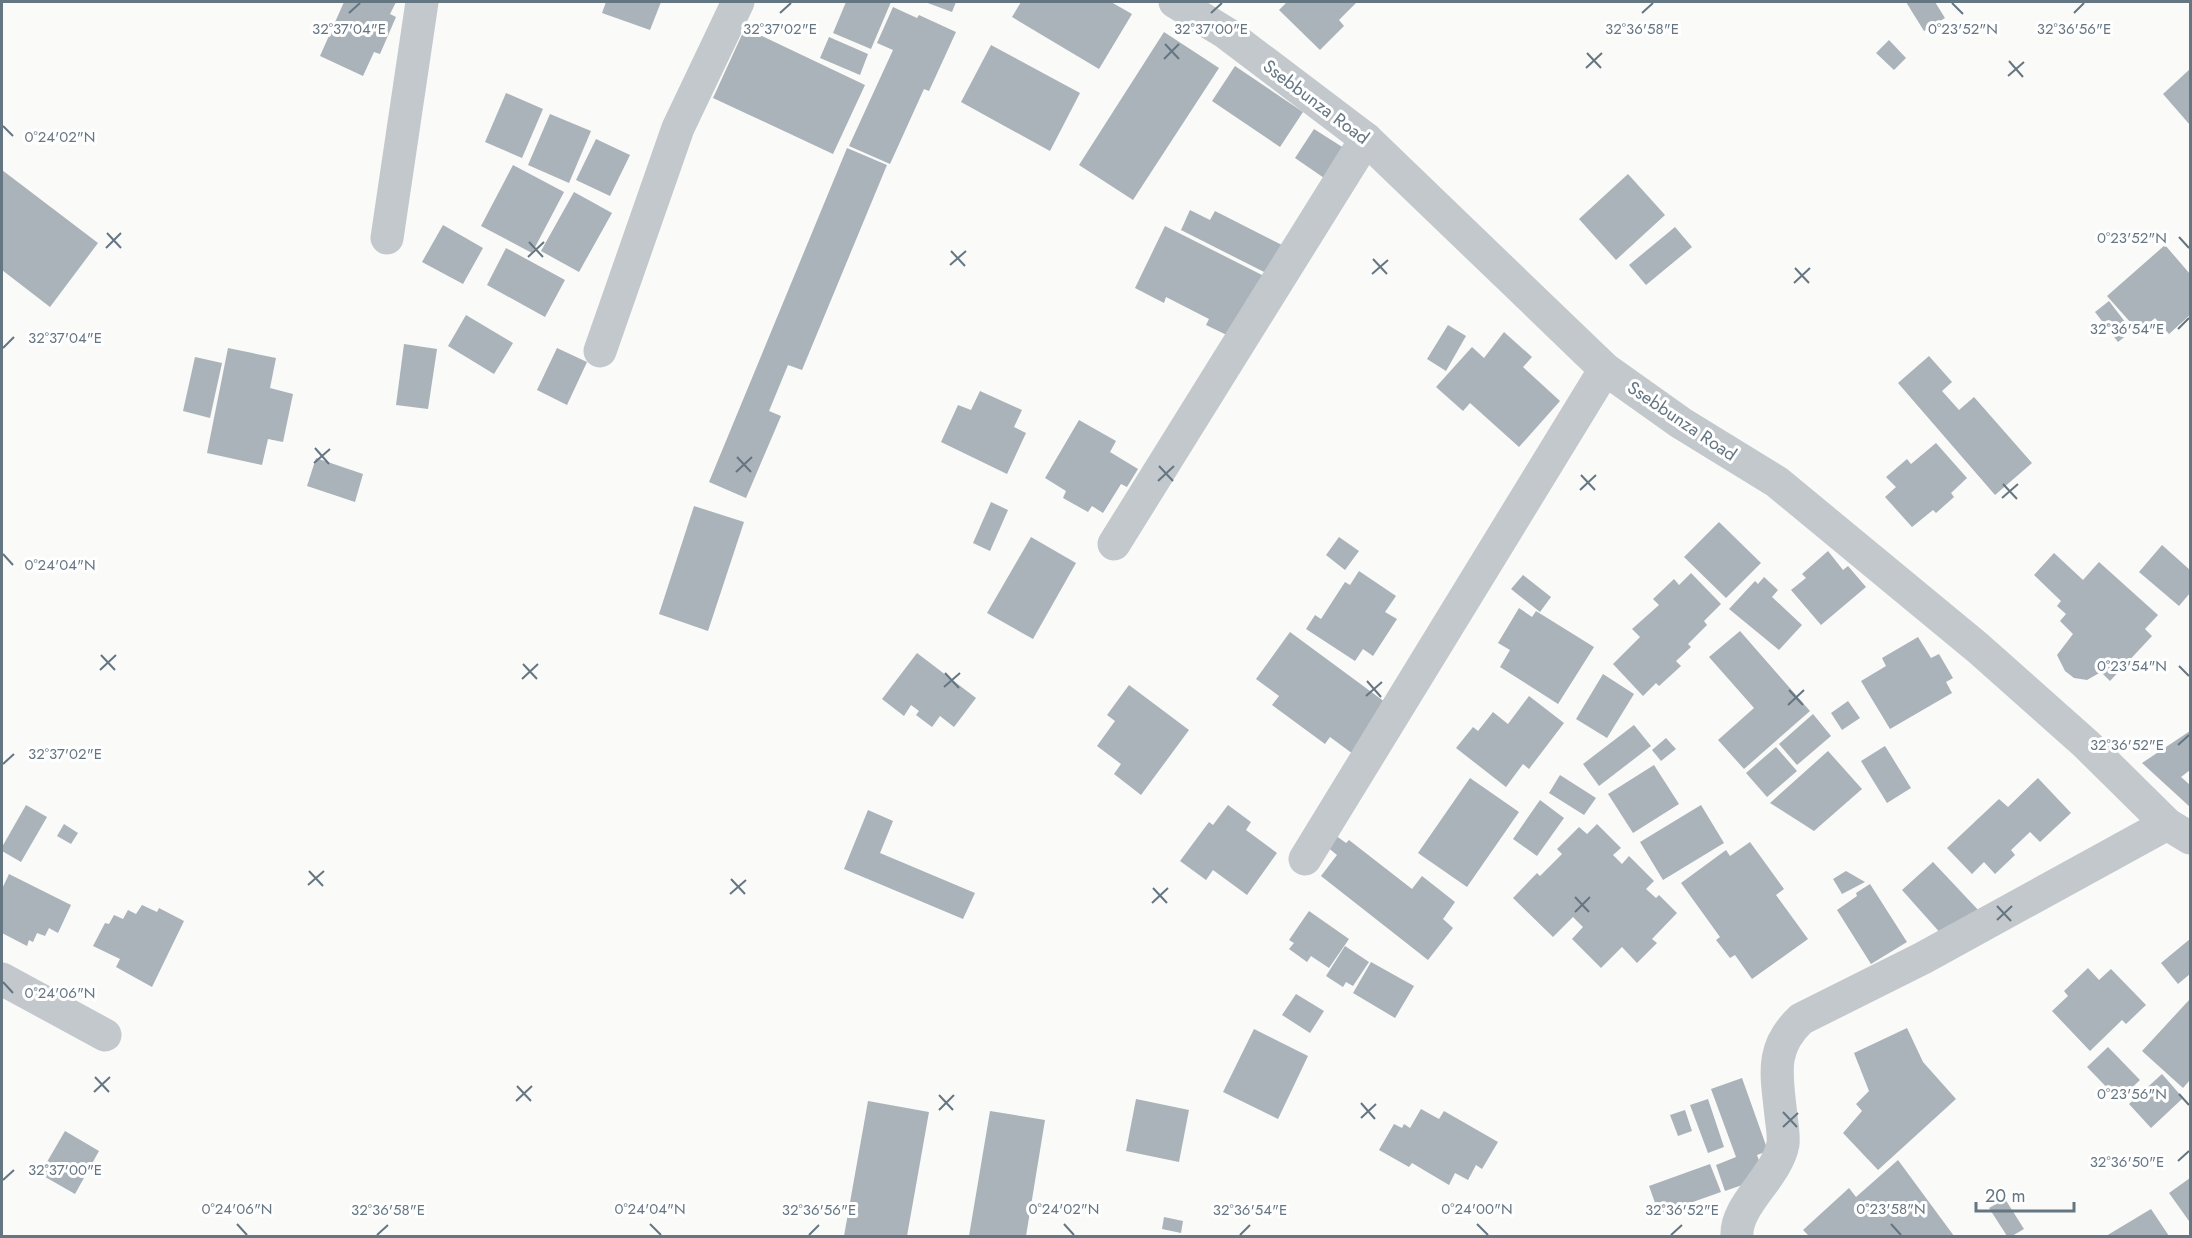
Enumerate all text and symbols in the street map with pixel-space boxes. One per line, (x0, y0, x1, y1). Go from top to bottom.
text: 32°37'04"E (312, 18, 386, 40)
text: 32°37'02"E (743, 18, 817, 40)
text: 32°37'00"E (1174, 18, 1248, 40)
text: 32°36'58"E (1605, 18, 1679, 40)
text: 0°23'52"N (1928, 18, 1998, 40)
text: 32°36'56"E (2037, 18, 2111, 40)
street label: Ssebbunza Road (1257, 53, 1375, 151)
text: 0°24'02"N (25, 126, 95, 148)
text: 0°23'52"N (2097, 227, 2167, 249)
text: 32°36'54"E (2090, 318, 2164, 340)
text: 32°37'04"E (28, 327, 102, 349)
street label: Ssebbunza Road (1622, 375, 1742, 467)
text: 0°24'04"N (24, 554, 96, 576)
text: 0°23'54"N (2097, 655, 2167, 677)
text: 32°36'52"E (2090, 734, 2164, 756)
text: 32°37'02"E (28, 743, 102, 765)
text: 0°24'06"N (25, 982, 95, 1004)
text: 0°23'56"N (2097, 1083, 2167, 1105)
text: 32°36'50"E (2090, 1151, 2164, 1173)
text: 32°37'00"E (28, 1159, 102, 1181)
scale bar (1976, 1175, 2074, 1213)
text: 20 m (1985, 1183, 2025, 1209)
text: 0°24'06"N (202, 1198, 272, 1220)
text: 0°24'04"N (614, 1198, 686, 1220)
text: 0°24'02"N (1029, 1198, 1099, 1220)
text: 0°24'00"N (1441, 1198, 1513, 1220)
text: 0°23'58"N (1856, 1198, 1926, 1220)
text: 32°36'58"E (351, 1199, 425, 1221)
text: 32°36'56"E (782, 1199, 856, 1221)
text: 32°36'54"E (1213, 1199, 1287, 1221)
text: 32°36'52"E (1645, 1199, 1719, 1221)

